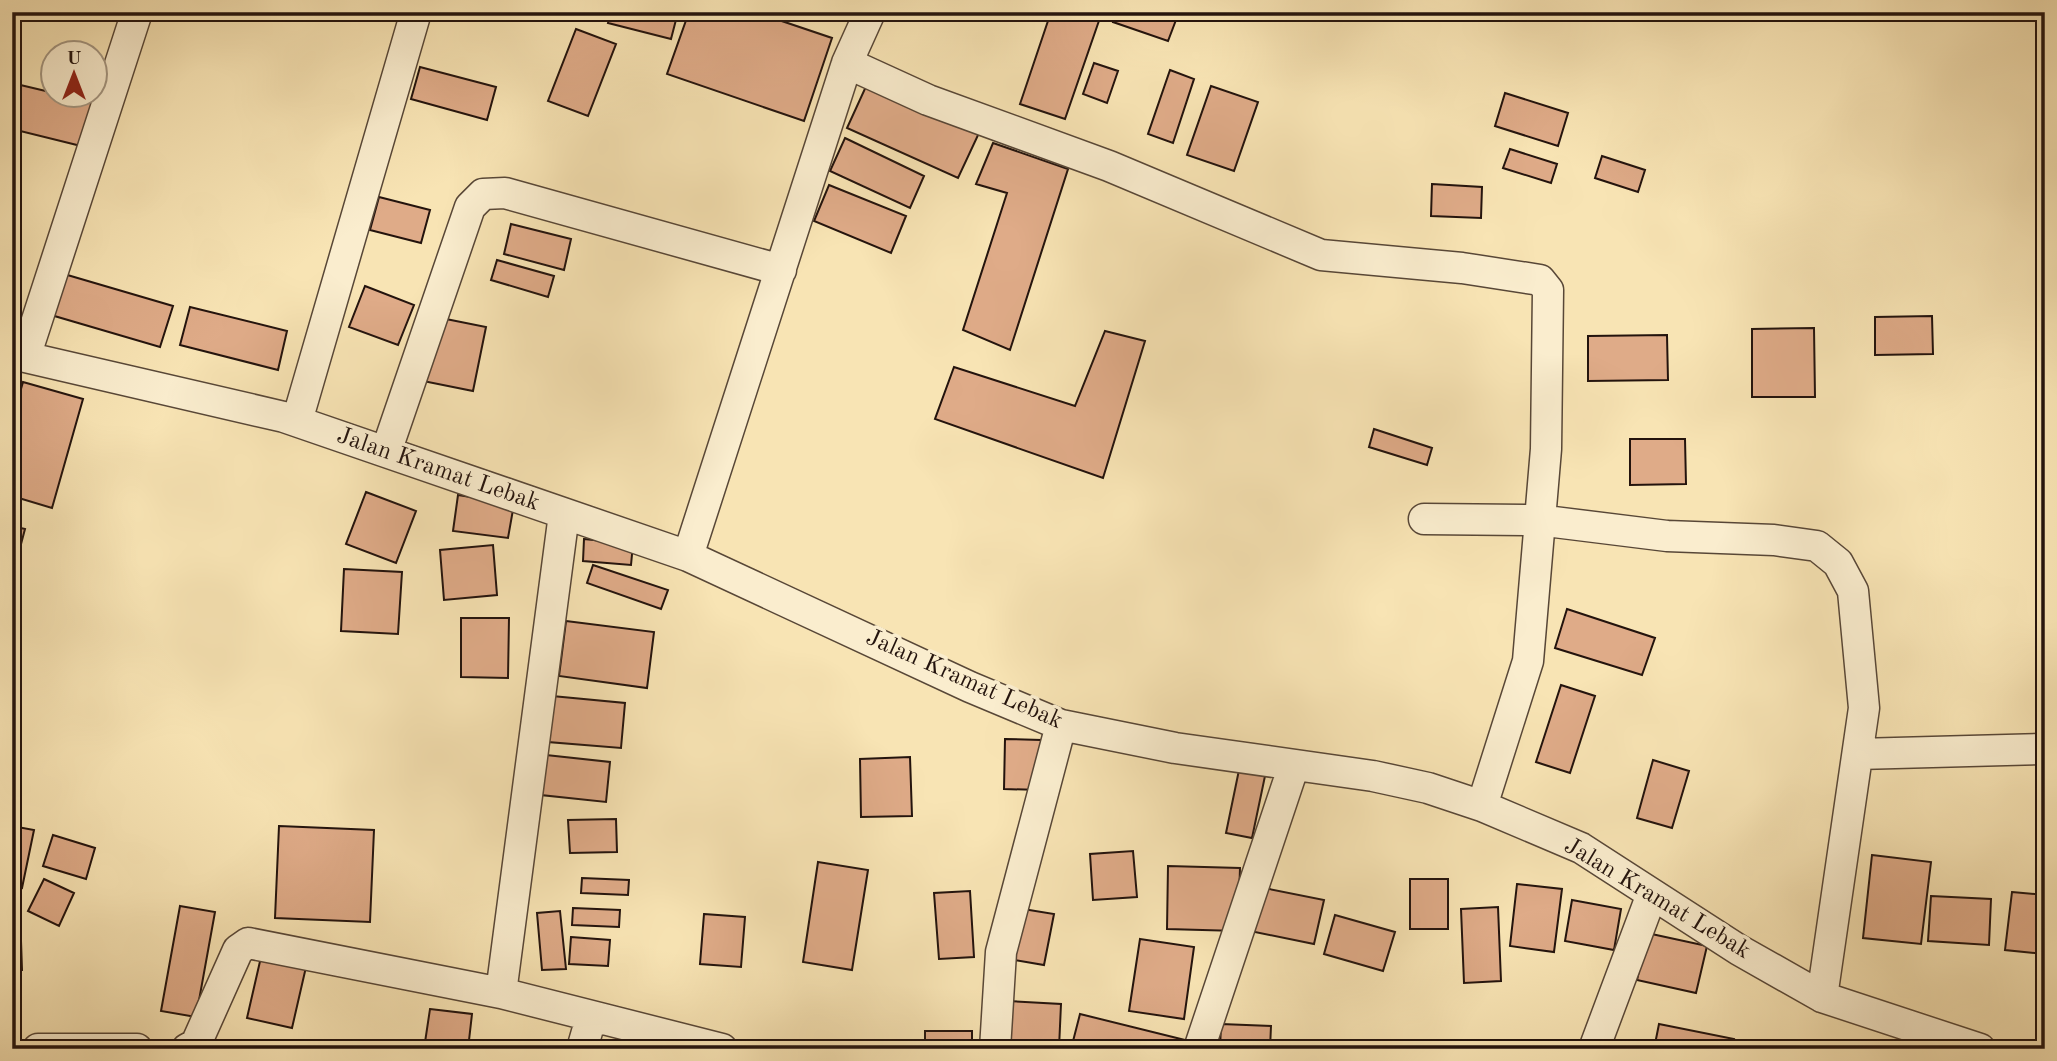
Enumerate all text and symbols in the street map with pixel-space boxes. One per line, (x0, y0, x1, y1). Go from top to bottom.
north arrow (38, 38, 108, 108)
text: U (66, 50, 82, 69)
street label: Jalan Kramat Lebak (334, 424, 542, 516)
street label: Jalan Kramat Lebak (862, 626, 1066, 734)
street label: Jalan Kramat Lebak (1560, 834, 1754, 964)

